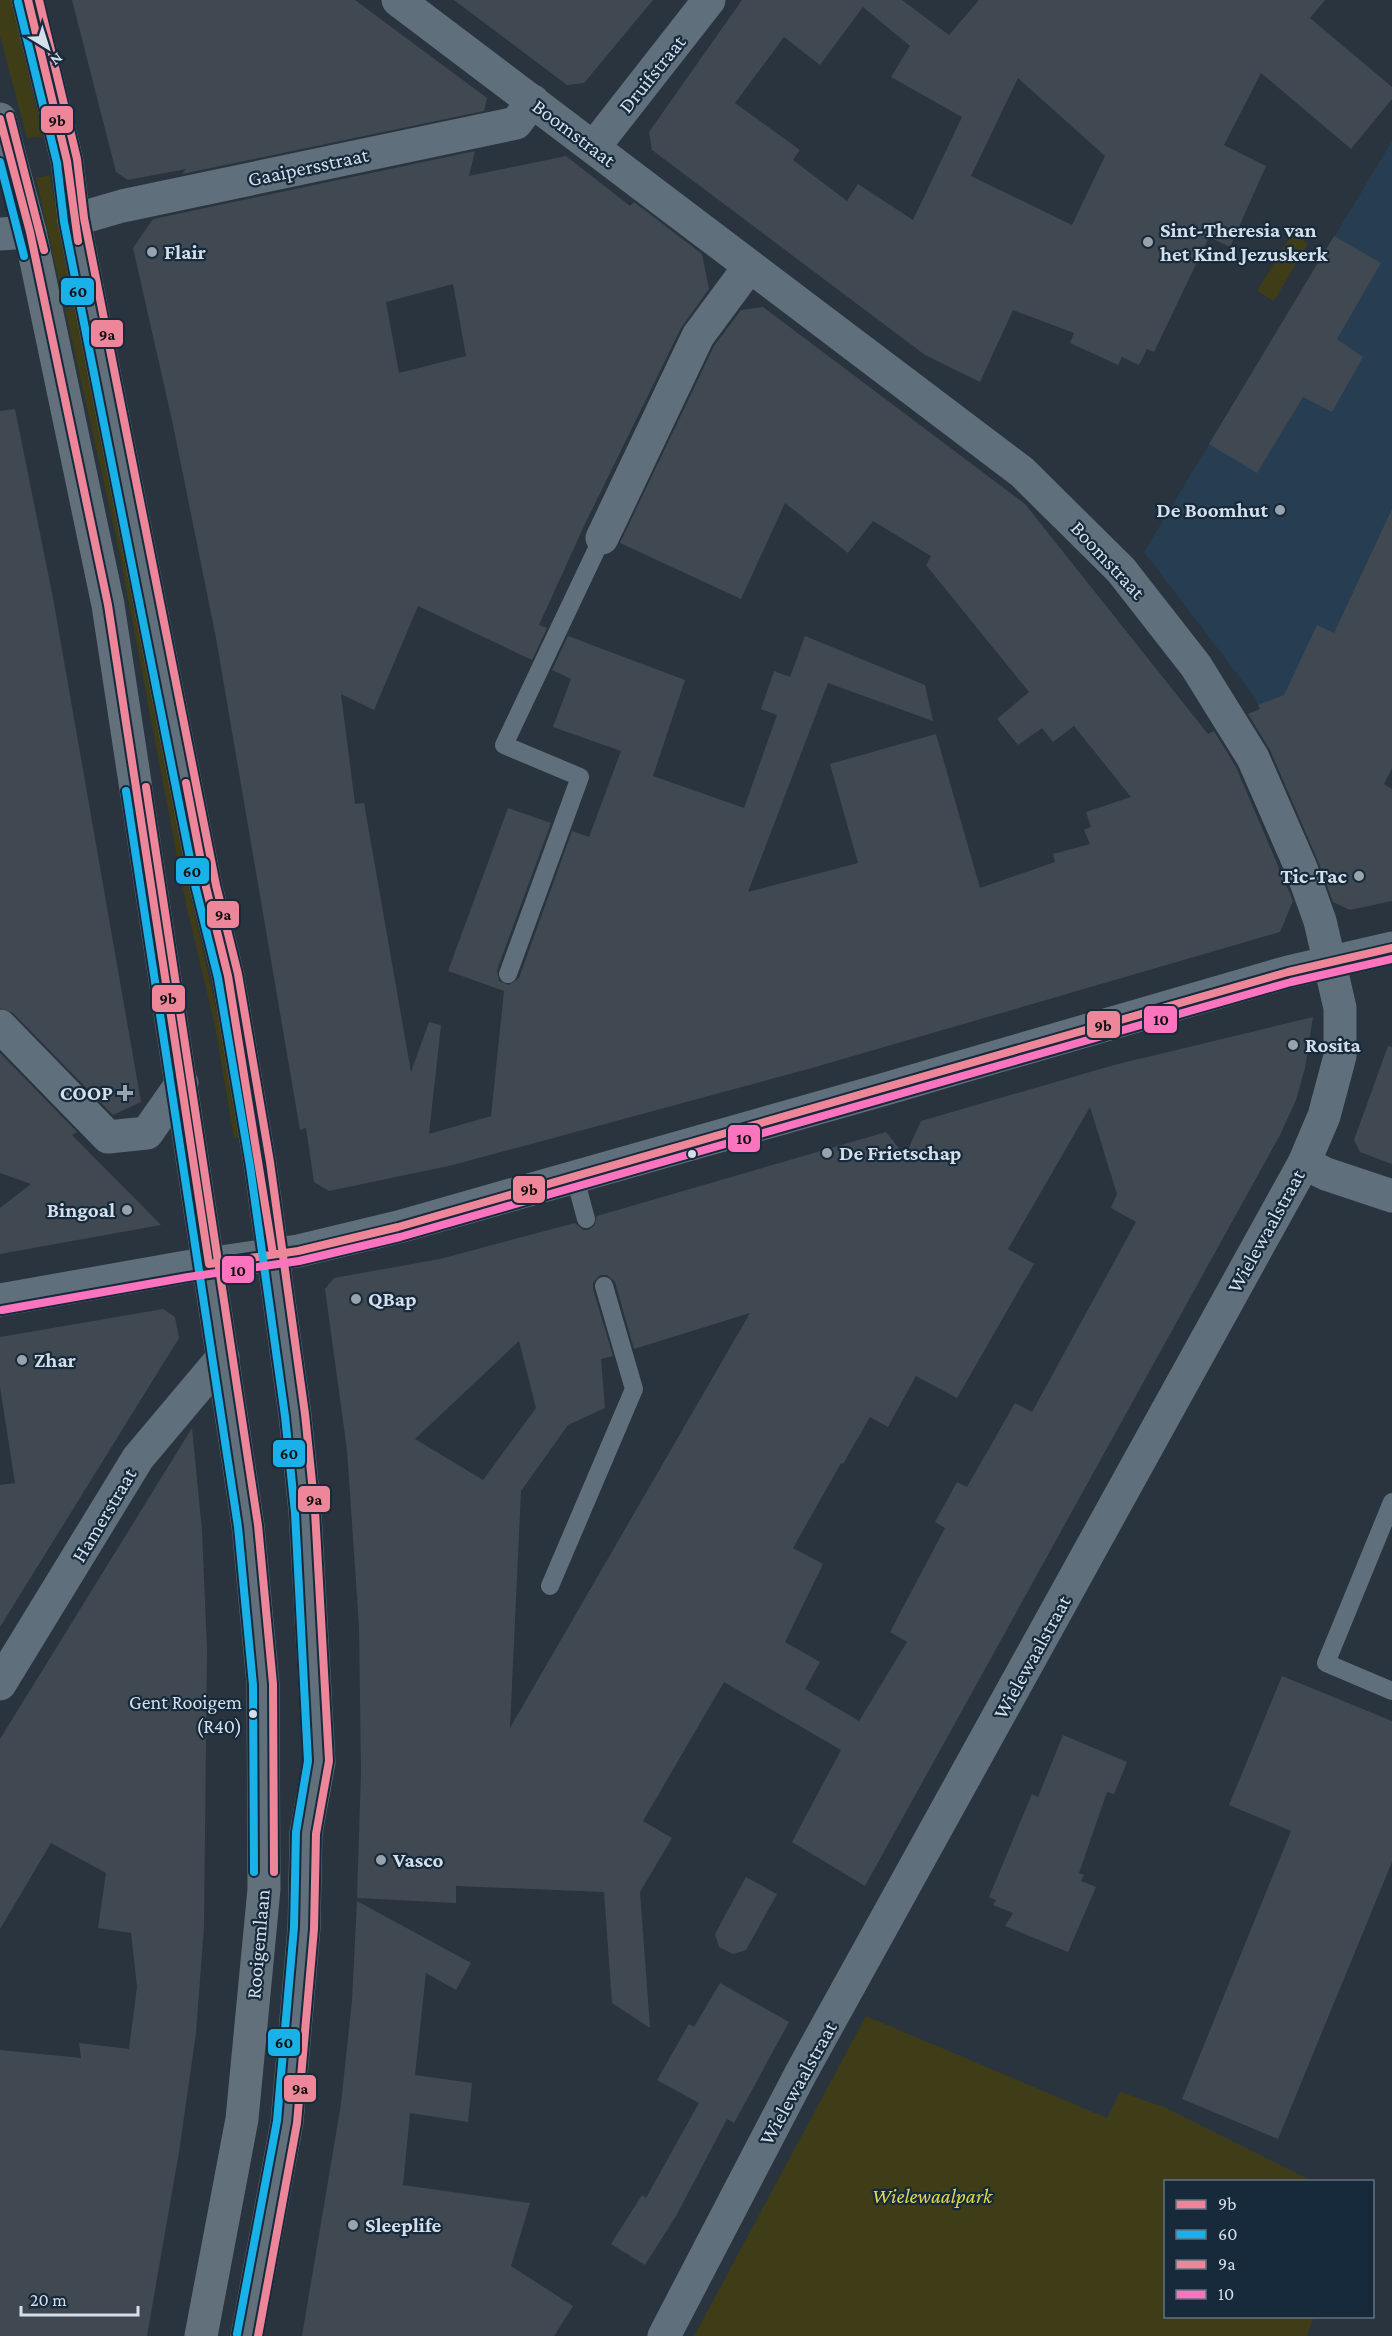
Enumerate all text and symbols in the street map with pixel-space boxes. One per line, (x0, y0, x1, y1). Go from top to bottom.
north arrow (18, 18, 78, 78)
street label: Druifstraat (613, 30, 691, 118)
text: N (47, 49, 66, 70)
street label: Boomstraat (528, 94, 621, 173)
line badge: 9b (40, 105, 74, 134)
text: 9b (48, 112, 66, 129)
street label: Gaaipersstraat (246, 142, 372, 191)
place label: Sint-Theresia van het Kind Jezuskerk (1160, 218, 1328, 266)
marker: Sint-Theresia van het Kind Jezuskerk (1141, 235, 1155, 249)
place label: Flair (164, 240, 206, 264)
marker: Flair (145, 245, 159, 259)
line badge: 60 (60, 277, 95, 306)
text: 60 (69, 283, 87, 300)
line badge: 9a (90, 319, 124, 348)
text: 9a (99, 326, 115, 343)
place label: De Boomhut (1156, 498, 1268, 522)
marker: De Boomhut (1273, 503, 1287, 517)
street label: Boomstraat (1066, 516, 1151, 605)
line badge: 60 (175, 857, 210, 885)
text: 60 (183, 863, 201, 880)
place label: Tic-Tac (1280, 864, 1348, 888)
marker: Tic-Tac (1352, 869, 1366, 883)
line badge: 9a (206, 900, 240, 929)
text: 9a (215, 906, 231, 923)
line badge: 9b (151, 984, 186, 1013)
text: 9b (159, 990, 177, 1007)
line badge: 10 (1143, 1005, 1178, 1034)
line badge: 9b (1086, 1010, 1121, 1039)
text: 10 (1153, 1011, 1169, 1028)
text: 9b (1094, 1017, 1112, 1034)
place label: Rosita (1305, 1033, 1361, 1057)
marker: Rosita (1286, 1038, 1300, 1052)
place label: COOP (60, 1081, 113, 1105)
marker: COOP (118, 1086, 132, 1100)
line badge: 10 (727, 1124, 761, 1153)
text: 10 (736, 1130, 752, 1147)
place label: De Frietschap (839, 1141, 961, 1165)
marker: De Frietschap (820, 1146, 834, 1160)
unlabelled marker (686, 1148, 698, 1160)
street label: Wielewaalstraat (1222, 1164, 1310, 1297)
line badge: 9b (512, 1175, 546, 1204)
text: 9b (520, 1181, 538, 1198)
place label: Bingoal (47, 1198, 115, 1222)
marker: Bingoal (120, 1203, 134, 1217)
line badge: 10 (221, 1255, 255, 1284)
text: 10 (230, 1262, 246, 1279)
place label: QBap (368, 1287, 417, 1311)
marker: QBap (349, 1292, 363, 1306)
place label: Zhar (34, 1348, 77, 1372)
marker: Zhar (15, 1353, 29, 1367)
line badge: 60 (272, 1439, 306, 1468)
text: 60 (280, 1445, 298, 1462)
street label: Hamerstraat (67, 1463, 142, 1566)
line badge: 9a (297, 1485, 331, 1513)
text: 9a (306, 1491, 322, 1508)
street label: Wielewaalstraat (988, 1590, 1076, 1723)
place label: Gent Rooigem (R40) (129, 1691, 242, 1738)
marker: Gent Rooigem (R40) (247, 1708, 259, 1720)
place label: Vasco (392, 1848, 444, 1872)
marker: Vasco (374, 1853, 388, 1867)
street label: Rooigemlaan (241, 1888, 275, 2000)
street label: Wielewaalstraat (754, 2016, 842, 2149)
line badge: 60 (267, 2028, 301, 2057)
text: 60 (275, 2034, 293, 2051)
line badge: 9a (283, 2074, 317, 2103)
text: 9a (292, 2080, 308, 2097)
legend (1164, 2180, 1374, 2318)
park label: Wielewaalpark (872, 2184, 993, 2208)
text: 9b (1218, 2194, 1236, 2214)
place label: Sleeplife (365, 2213, 442, 2237)
marker: Sleeplife (346, 2218, 360, 2232)
text: 60 (1218, 2224, 1237, 2244)
text: 9a (1218, 2254, 1235, 2274)
scale bar (21, 2279, 138, 2317)
text: 10 (1218, 2284, 1234, 2304)
text: 20 m (30, 2290, 67, 2310)

